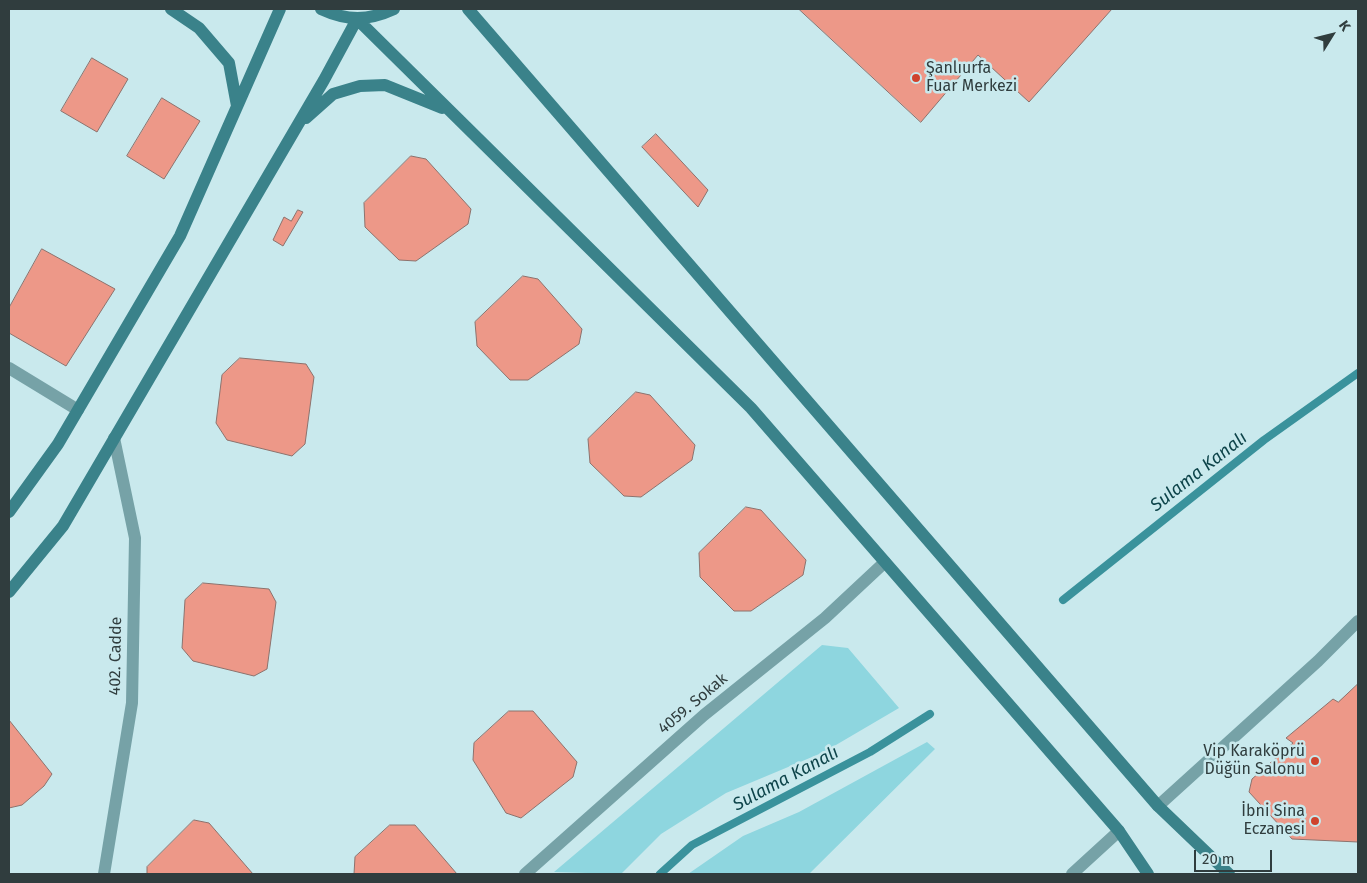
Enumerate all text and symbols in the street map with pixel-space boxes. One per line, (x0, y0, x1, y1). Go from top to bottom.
north arrow (1307, 10, 1357, 60)
text: K (1335, 17, 1354, 34)
place label: Şanlıurfa Fuar Merkezi (926, 59, 1017, 97)
marker: Şanlıurfa Fuar Merkezi (910, 72, 922, 84)
water label: Sulama Kanalı (1146, 427, 1252, 517)
street label: 402. Cadde (106, 617, 126, 695)
street label: 4059. Sokak (654, 669, 732, 739)
water label: Sulama Kanalı (729, 742, 843, 816)
place label: Vip Karaköprü Düğün Salonu (1203, 742, 1305, 780)
marker: Vip Karaköprü Düğün Salonu (1309, 755, 1321, 767)
place label: İbni Sina Eczanesi (1241, 802, 1305, 840)
marker: İbni Sina Eczanesi (1309, 815, 1321, 827)
scale bar (1197, 840, 1274, 872)
text: 20 m (1202, 850, 1235, 868)

